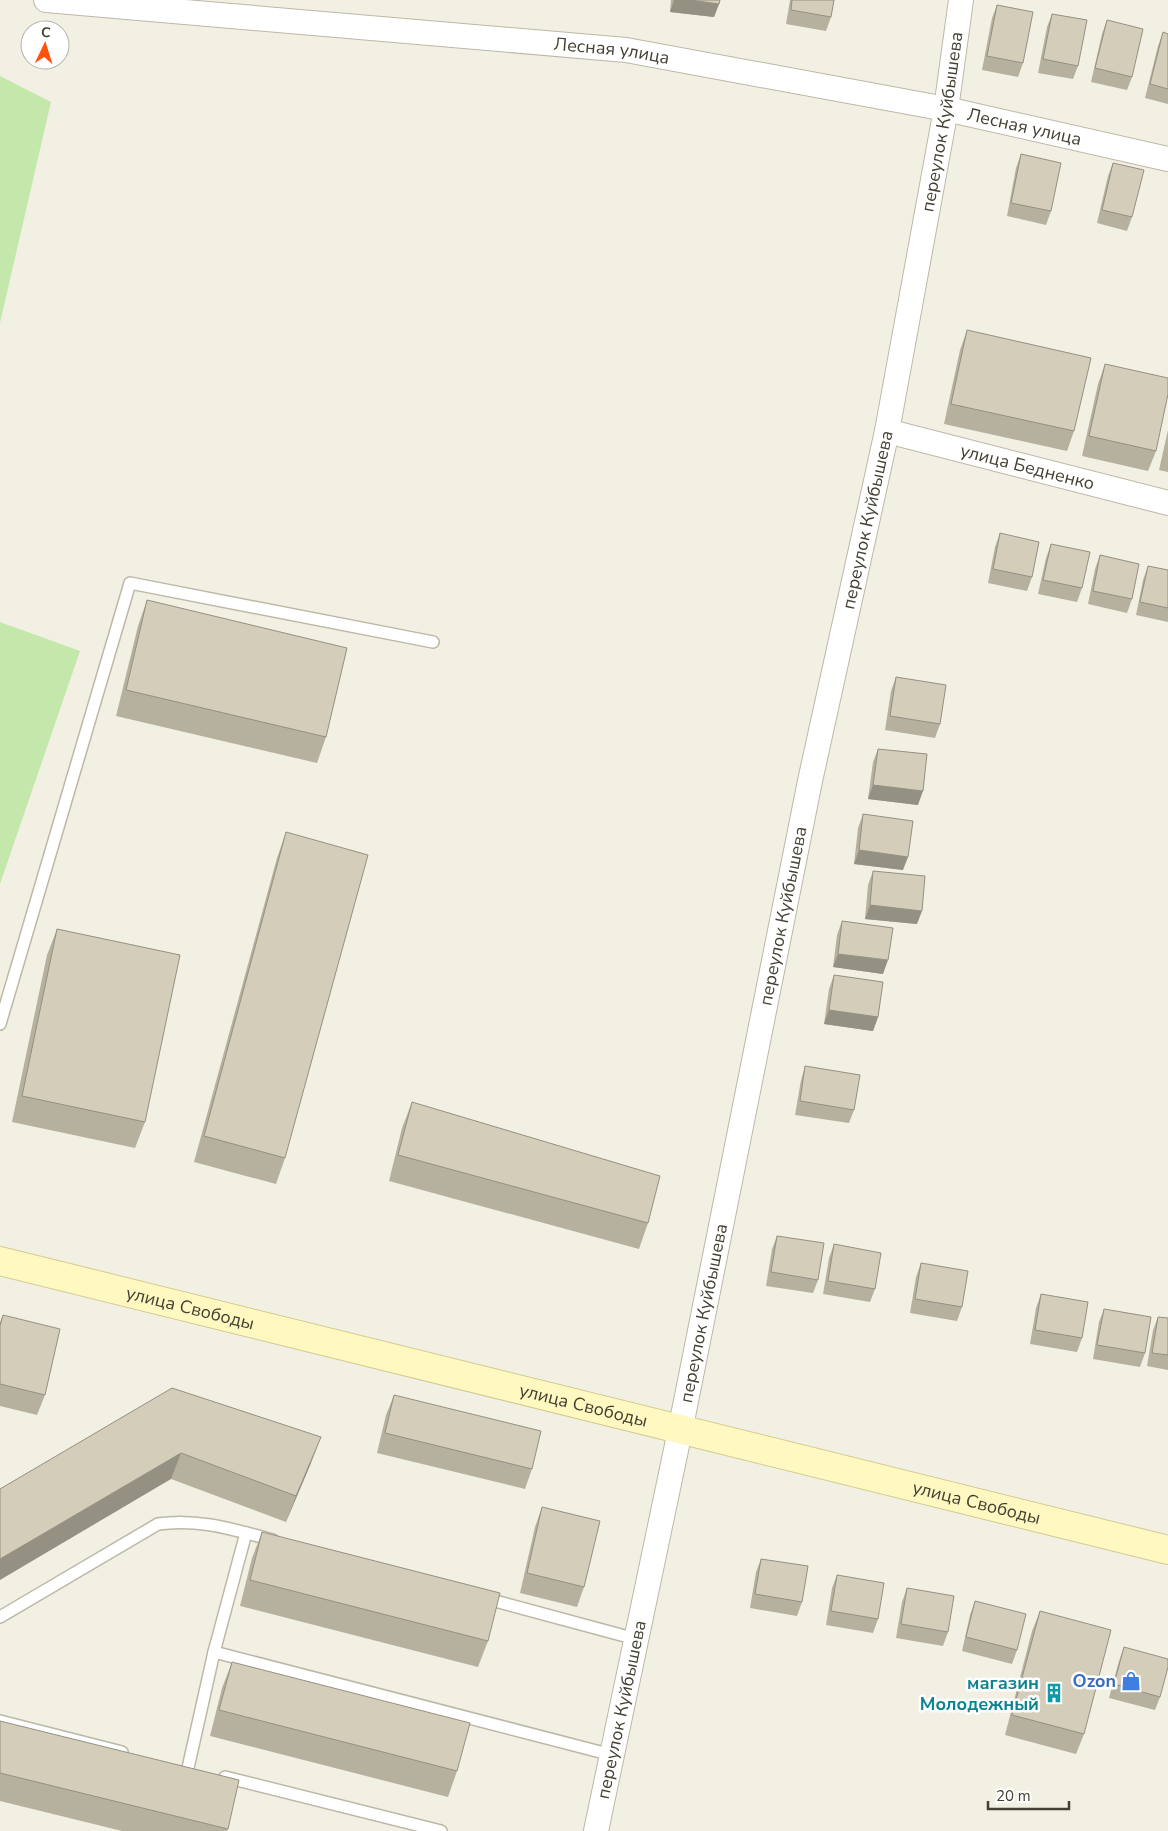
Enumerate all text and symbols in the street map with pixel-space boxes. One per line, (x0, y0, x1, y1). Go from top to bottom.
north arrow (20, 20, 70, 70)
text: С (40, 23, 52, 42)
street label: переулок Куйбышева (915, 30, 968, 214)
street label: Лесная улица (553, 32, 672, 70)
street label: Лесная улица (965, 102, 1084, 151)
street label: переулок Куйбышева (836, 428, 899, 611)
street label: улица Бедненко (958, 438, 1097, 496)
street label: переулок Куйбышева (753, 824, 813, 1008)
street label: переулок Куйбышева (674, 1221, 733, 1405)
street label: улица Свободы (124, 1281, 257, 1335)
street label: улица Свободы (517, 1378, 650, 1433)
street label: улица Свободы (910, 1475, 1043, 1530)
street label: переулок Куйбышева (591, 1618, 652, 1801)
place label: Ozon (1073, 1669, 1116, 1693)
shop icon: Ozon (1120, 1670, 1142, 1692)
place label: магазин Молодежный (920, 1671, 1039, 1716)
building icon: магазин Молодежный (1043, 1682, 1065, 1704)
scale bar (988, 1778, 1069, 1810)
text: 20 m (996, 1786, 1031, 1806)

